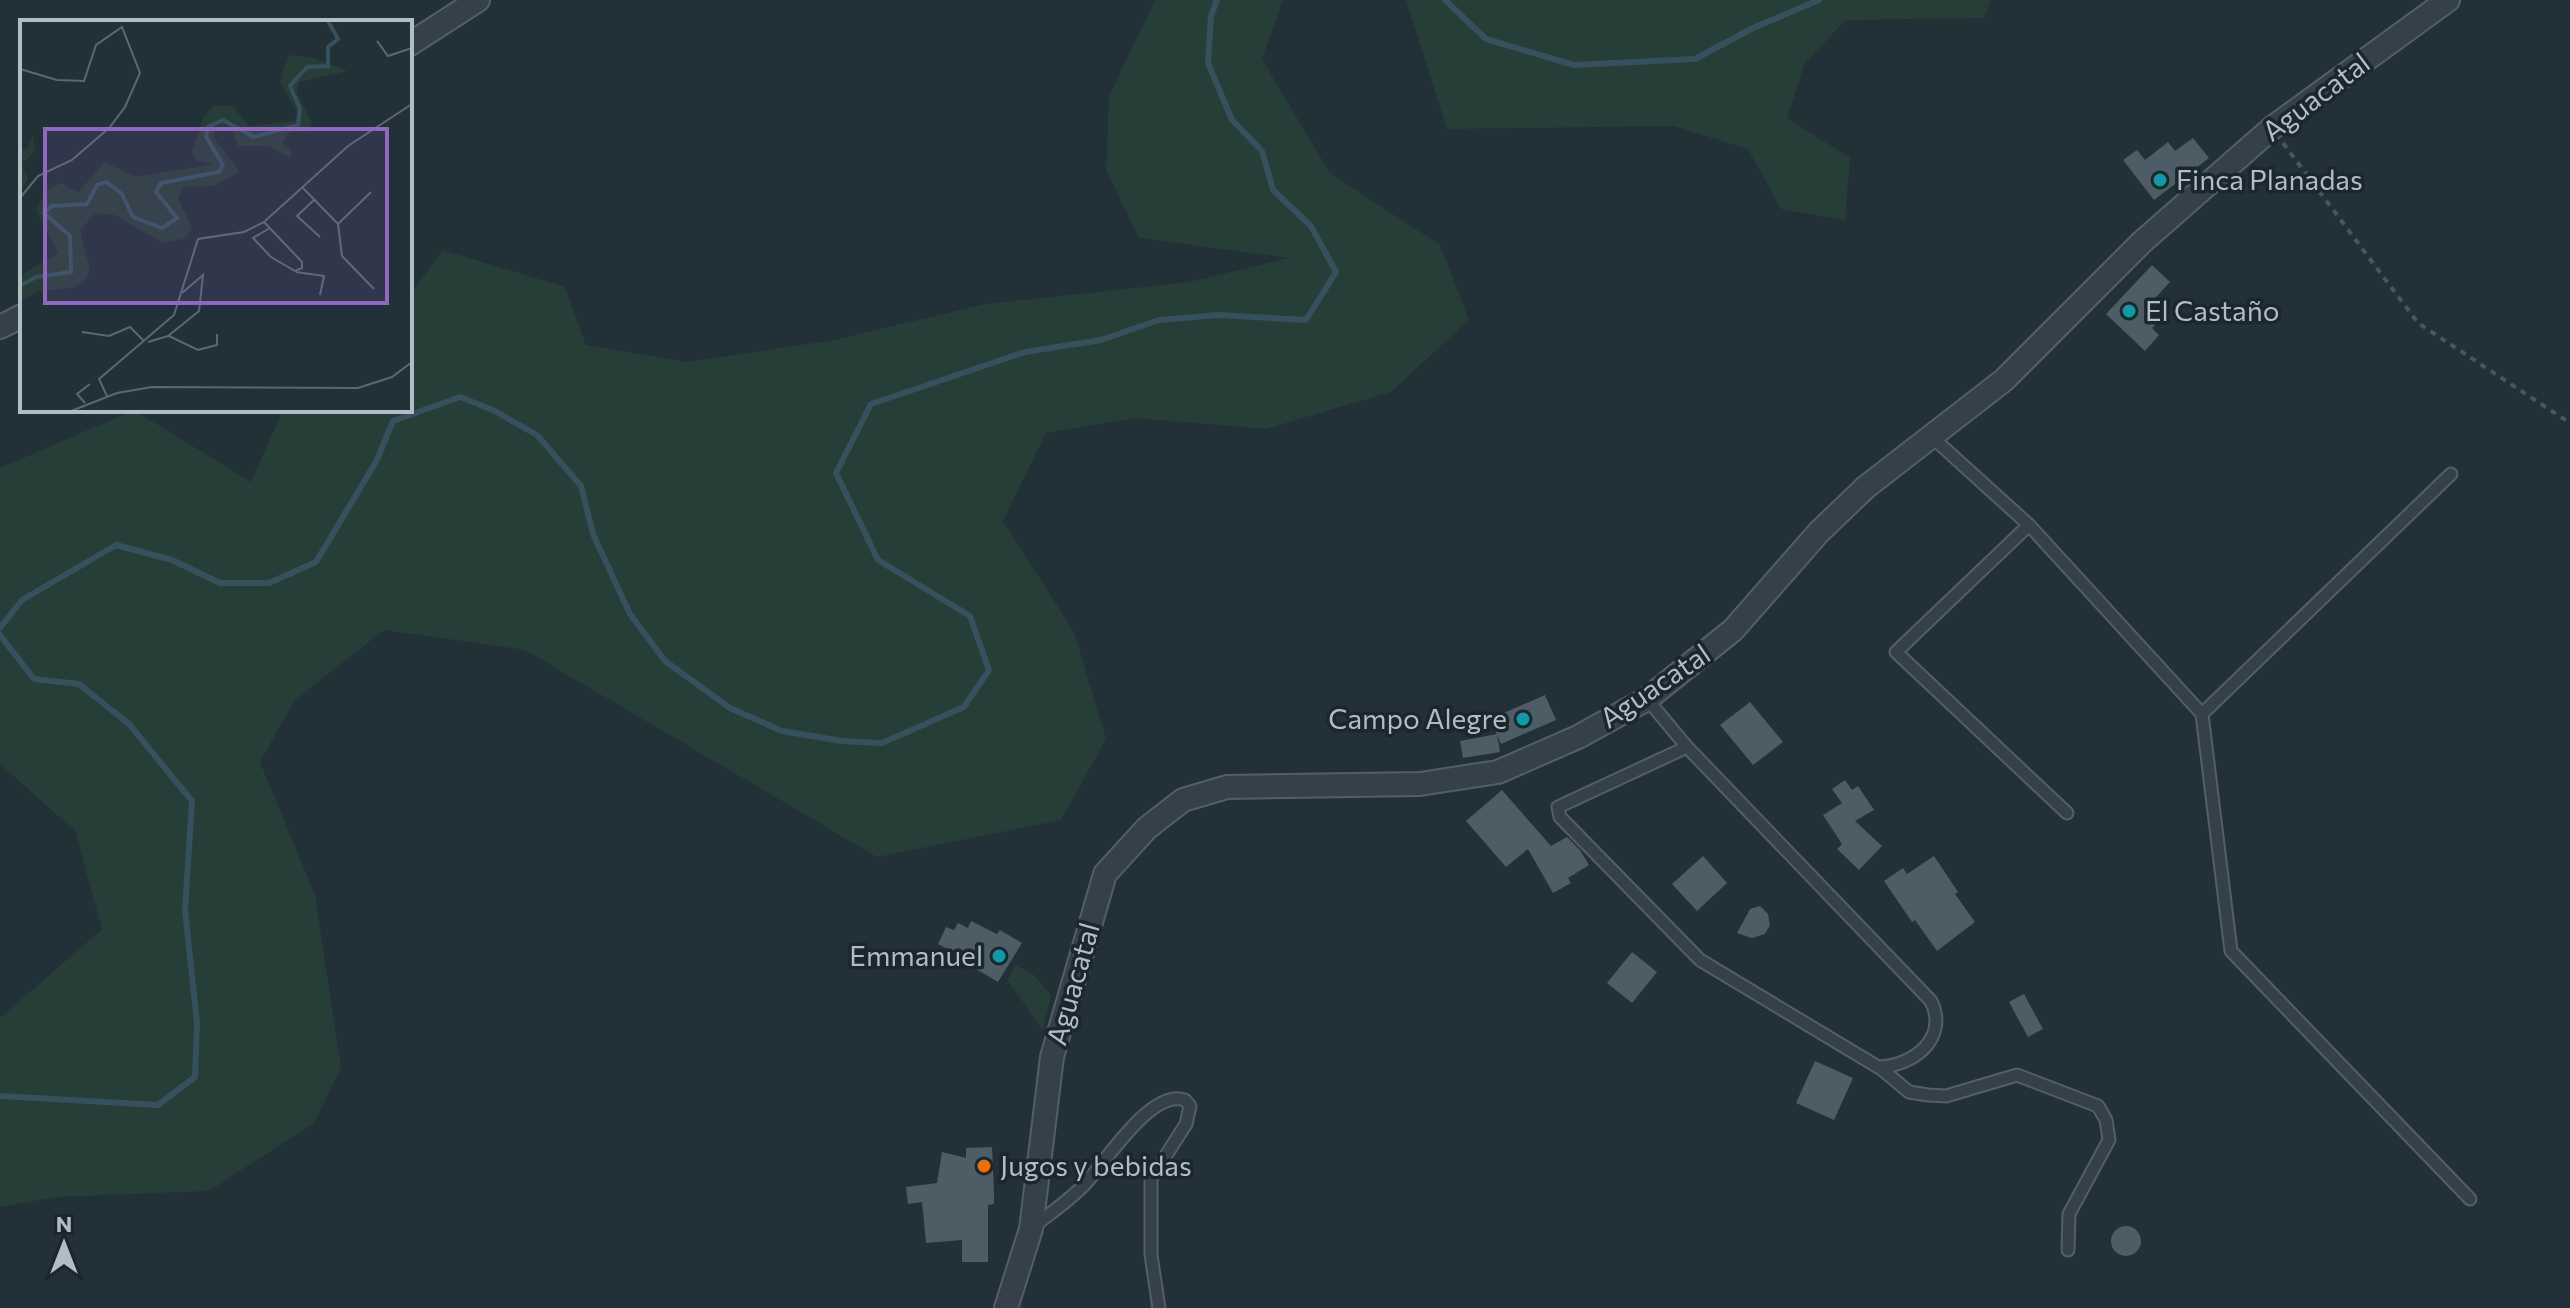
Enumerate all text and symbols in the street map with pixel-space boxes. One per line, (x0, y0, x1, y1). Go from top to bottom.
inset map (20, 20, 412, 412)
street label: Aguacatal (2255, 45, 2376, 148)
place label: Finca Planadas (2176, 162, 2363, 196)
marker: Finca Planadas (2151, 171, 2169, 189)
place label: El Castaño (2145, 293, 2279, 327)
marker: El Castaño (2120, 302, 2138, 320)
street label: Aguacatal (1593, 636, 1716, 734)
place label: Campo Alegre (1328, 701, 1507, 735)
marker: Campo Alegre (1514, 710, 1532, 728)
street label: Aguacatal (1038, 919, 1106, 1049)
place label: Emmanuel (849, 938, 983, 972)
marker: Emmanuel (990, 947, 1008, 965)
place label: Jugos y bebidas (1000, 1148, 1192, 1182)
marker: Jugos y bebidas (975, 1157, 993, 1175)
north arrow (24, 1204, 104, 1284)
text: N (56, 1210, 72, 1237)

